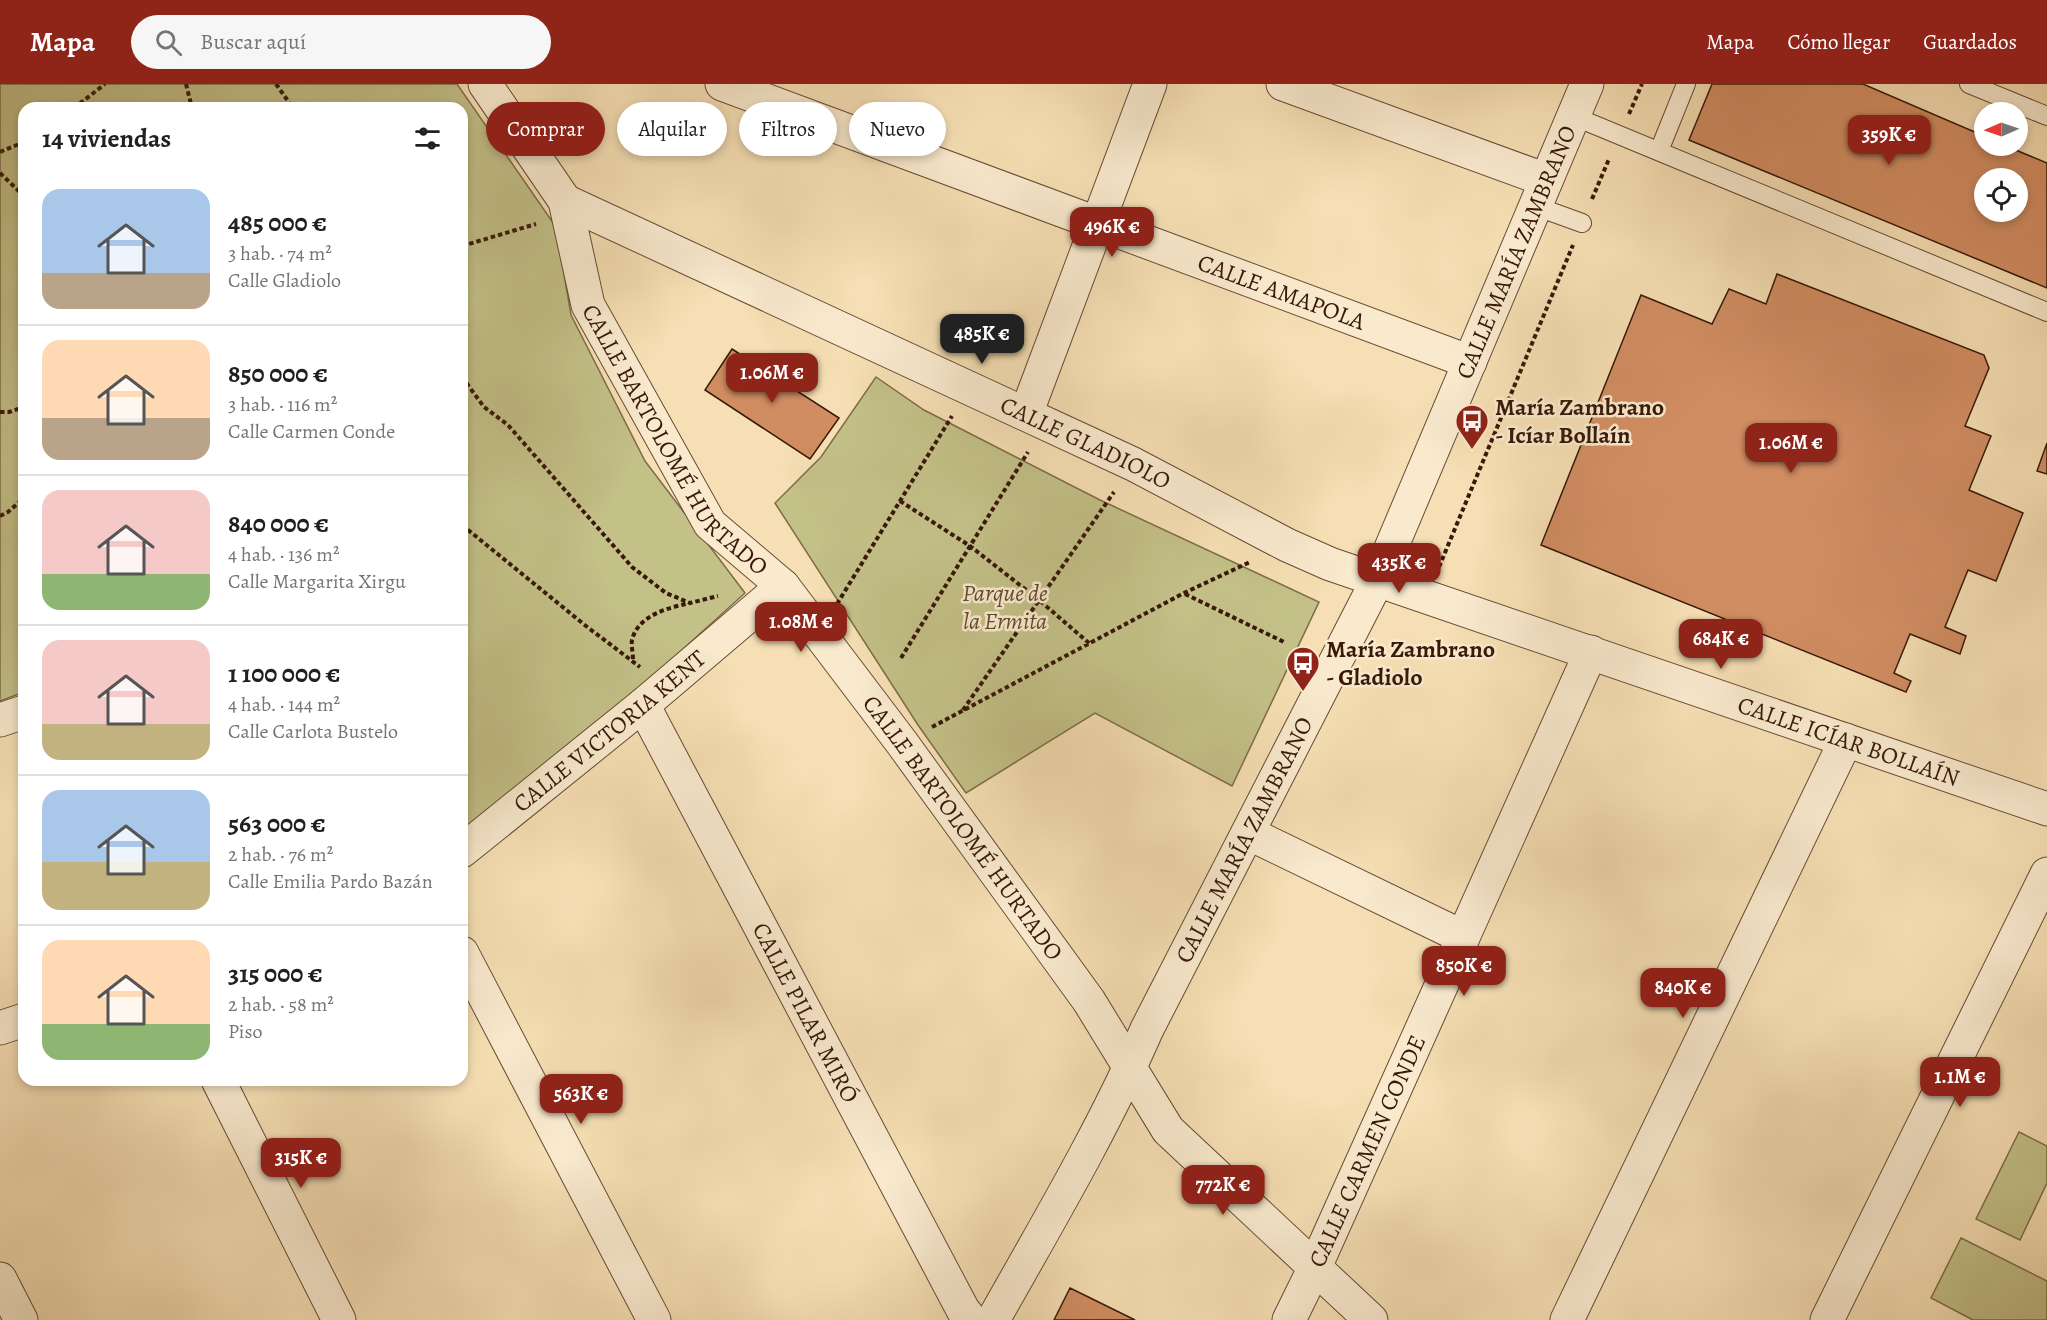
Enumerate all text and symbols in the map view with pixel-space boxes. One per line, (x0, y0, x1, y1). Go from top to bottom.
search box (131, 15, 551, 69)
text: Mapa (30, 23, 95, 61)
icon: search (152, 26, 185, 59)
text: Buscar aquí (200, 27, 306, 57)
text: Mapa (1706, 28, 1754, 56)
text: Cómo llegar (1787, 28, 1890, 56)
text: Guardados (1923, 28, 2017, 56)
chip: Comprar (486, 102, 605, 156)
chip: Alquilar (617, 102, 727, 156)
chip: Filtros (739, 102, 837, 156)
chip: Nuevo (849, 102, 946, 156)
north arrow (1974, 102, 2028, 156)
map controls (1974, 102, 2028, 222)
pin: 359K € (1840, 115, 1938, 166)
street label: CALLE MARÍA ZAMBRANO (1448, 120, 1584, 384)
text: 14 viviendas (42, 121, 171, 156)
text: 359K € (1862, 121, 1916, 148)
icon: filters (411, 122, 444, 155)
button: locate (1974, 168, 2028, 222)
text: 485 000 € (228, 205, 327, 240)
pin: 496K € (1063, 207, 1161, 258)
icon: home (90, 213, 162, 285)
text: 496K € (1084, 213, 1140, 240)
text: 3 hab. · 74 m² (228, 240, 332, 267)
street label: CALLE AMAPOLA (1193, 246, 1371, 338)
text: Calle Gladiolo (228, 267, 341, 294)
street label: CALLE BARTOLOMÉ HURTADO (575, 298, 775, 583)
pin: 485K € (933, 314, 1031, 365)
text: 485K € (954, 320, 1010, 347)
pin: 1.06M € (717, 353, 827, 404)
text: 850 000 € (228, 356, 328, 391)
text: 1.06M € (740, 359, 804, 386)
icon: home (90, 364, 162, 436)
street label: CALLE GLADIOLO (995, 389, 1176, 497)
text: 3 hab. · 116 m² (228, 391, 337, 418)
place label: María Zambrano - Icíar Bollaín (1495, 391, 1664, 451)
bus stop icon: María Zambrano - Icíar Bollaín (1454, 403, 1490, 450)
text: Calle Carmen Conde (228, 418, 395, 445)
pin: 1.06M € (1736, 423, 1846, 474)
text: 1.06M € (1759, 429, 1823, 456)
text: 840 000 € (228, 506, 329, 541)
icon: home (90, 514, 162, 586)
text: 4 hab. · 136 m² (228, 541, 340, 568)
pin: 435K € (1350, 543, 1448, 594)
text: 435K € (1372, 549, 1426, 576)
text: Calle Margarita Xirgu (228, 568, 406, 595)
park label: Parque de la Ermita (962, 577, 1048, 637)
pin: 1.08M € (746, 602, 856, 653)
text: 1.08M € (769, 608, 833, 635)
pin: 684K € (1672, 619, 1770, 670)
text: 684K € (1693, 625, 1749, 652)
place label: María Zambrano - Gladiolo (1326, 633, 1495, 693)
street label: CALLE VICTORIA KENT (506, 643, 712, 820)
bus stop icon: María Zambrano - Gladiolo (1285, 645, 1321, 692)
text: 1 100 000 € (228, 656, 341, 691)
icon: home (90, 664, 162, 736)
street label: CALLE BARTOLOMÉ HURTADO (855, 688, 1070, 967)
street label: CALLE ICÍAR BOLLAÍN (1733, 688, 1964, 794)
text: 4 hab. · 144 m² (228, 691, 340, 718)
street label: CALLE MARÍA ZAMBRANO (1168, 711, 1321, 968)
text: Calle Carlota Bustelo (228, 718, 398, 745)
text: 563 000 € (228, 806, 326, 841)
icon: home (90, 814, 162, 886)
text: 2 hab. · 76 m² (228, 841, 333, 868)
text: Calle Emilia Pardo Bazán (228, 868, 433, 895)
street label: CALLE PILAR MIRÓ (745, 917, 867, 1108)
pin: 850K € (1415, 946, 1513, 997)
text: 850K € (1436, 952, 1492, 979)
text: 315 000 € (228, 956, 323, 991)
icon: home (90, 964, 162, 1036)
pin: 840K € (1634, 968, 1732, 1019)
text: 840K € (1654, 974, 1712, 1001)
text: 2 hab. · 58 m² (228, 991, 334, 1018)
text: Piso (228, 1018, 262, 1045)
street label: CALLE CARMEN CONDE (1301, 1030, 1433, 1272)
pin: 1.1M € (1911, 1057, 2009, 1108)
text: 1.1M € (1934, 1063, 1986, 1090)
pin: 563K € (532, 1074, 630, 1125)
text: 563K € (554, 1080, 608, 1107)
pin: 315K € (252, 1138, 350, 1189)
text: 315K € (275, 1144, 327, 1171)
pin: 772K € (1174, 1165, 1272, 1216)
text: 772K € (1196, 1171, 1250, 1198)

